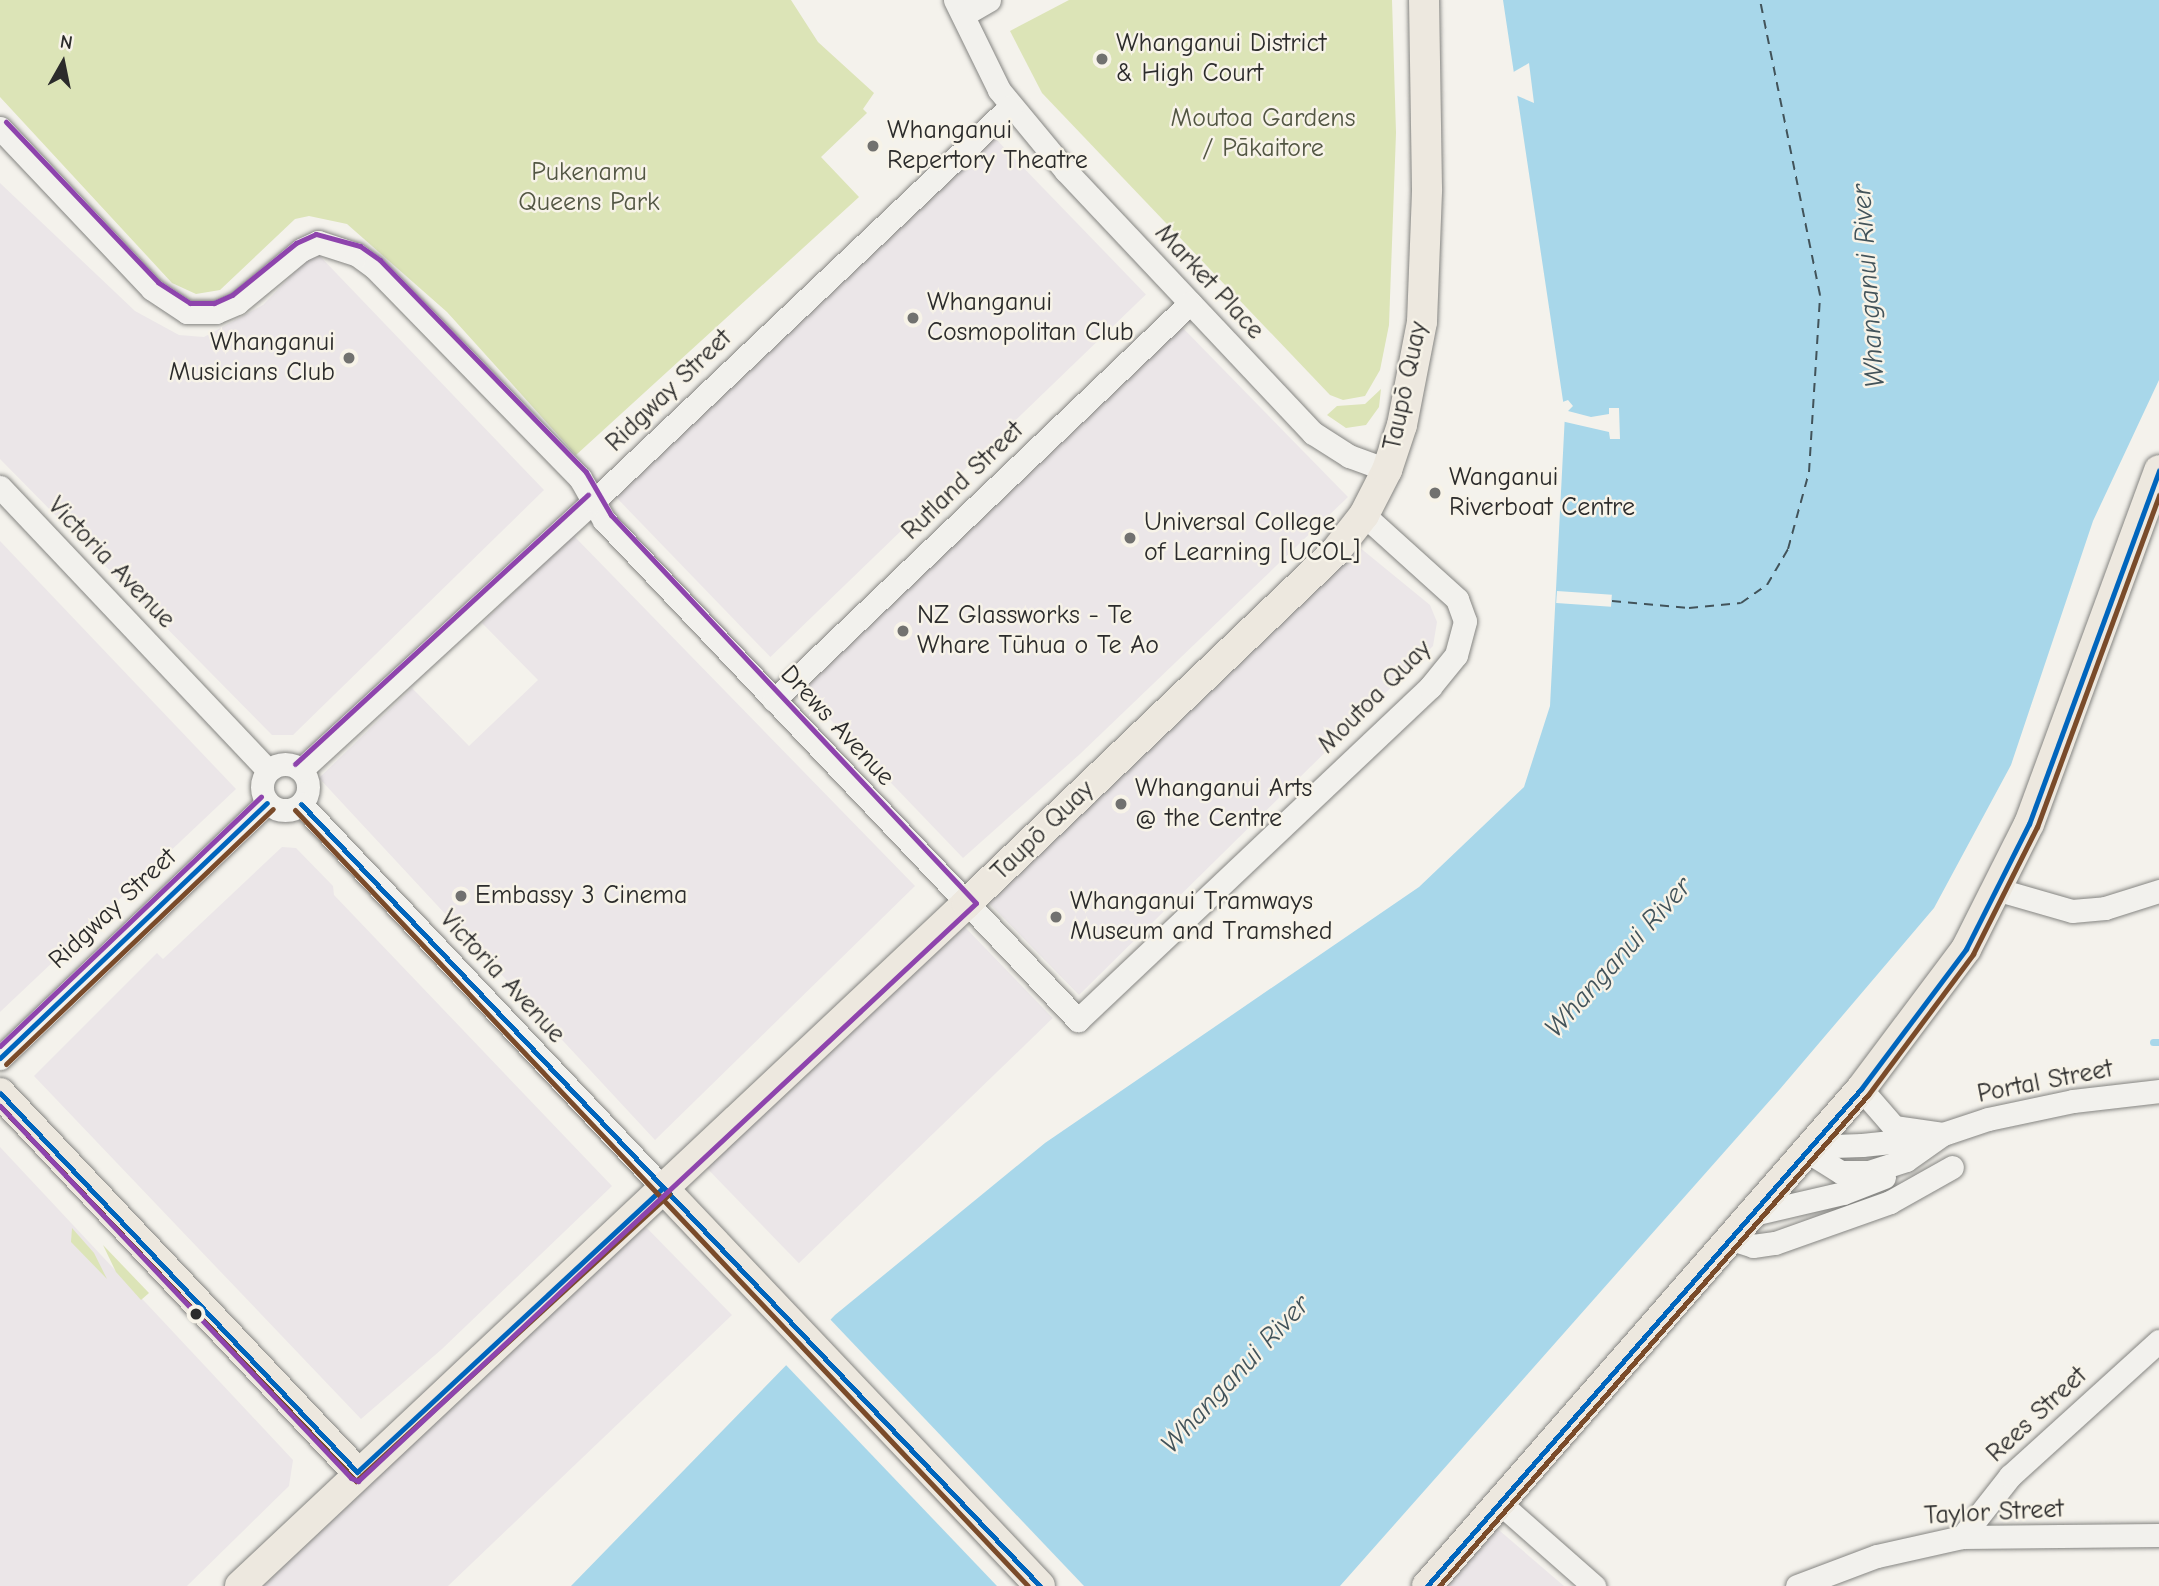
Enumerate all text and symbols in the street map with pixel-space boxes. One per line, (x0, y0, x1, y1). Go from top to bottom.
north arrow (28, 28, 98, 98)
place label: Whanganui District & High Court (1116, 28, 1326, 90)
text: N (58, 30, 74, 54)
marker: Whanganui District & High Court (1094, 51, 1110, 67)
park label: Moutoa Gardens / Pākaitore (1171, 103, 1355, 164)
place label: Whanganui Repertory Theatre (887, 115, 1088, 176)
marker: Whanganui Repertory Theatre (865, 138, 881, 154)
park label: Pukenamu Queens Park (518, 157, 660, 218)
water label: Whanganui River (1844, 183, 1892, 389)
street label: Market Place (1148, 218, 1270, 346)
place label: Whanganui Cosmopolitan Club (927, 287, 1134, 348)
marker: Whanganui Cosmopolitan Club (905, 310, 921, 326)
street label: Taupō Quay (1377, 319, 1435, 453)
street label: Ridgway Street (600, 323, 738, 459)
place label: Whanganui Musicians Club (169, 327, 335, 388)
marker: Whanganui Musicians Club (341, 350, 357, 366)
street label: Rutland Street (896, 415, 1030, 547)
place label: Wanganui Riverboat Centre (1449, 462, 1635, 524)
marker: Wanganui Riverboat Centre (1427, 485, 1443, 501)
street label: Victoria Avenue (41, 491, 181, 635)
place label: Universal College of Learning [UCOL] (1144, 507, 1360, 568)
marker: Universal College of Learning [UCOL] (1122, 530, 1138, 546)
place label: NZ Glassworks - Te Whare Tūhua o Te Ao (917, 600, 1159, 662)
marker: NZ Glassworks - Te Whare Tūhua o Te Ao (895, 623, 911, 639)
street label: Moutoa Quay (1312, 634, 1438, 760)
street label: Drews Avenue (773, 659, 901, 793)
place label: Whanganui Arts @ the Centre (1135, 773, 1312, 834)
street label: Taupō Quay (985, 774, 1101, 888)
marker: Whanganui Arts @ the Centre (1113, 796, 1129, 812)
street label: Ridgway Street (43, 842, 183, 976)
water label: Whanganui River (1537, 870, 1699, 1044)
place label: Embassy 3 Cinema (475, 880, 687, 912)
place label: Whanganui Tramways Museum and Tramshed (1070, 886, 1332, 948)
marker: Embassy 3 Cinema (453, 888, 469, 904)
street label: Victoria Avenue (433, 904, 571, 1050)
marker: Whanganui Tramways Museum and Tramshed (1048, 909, 1064, 925)
street label: Portal Street (1975, 1054, 2115, 1110)
water label: Whanganui River (1153, 1288, 1317, 1460)
unlabelled marker (189, 1307, 203, 1321)
street label: Rees Street (1980, 1361, 2094, 1469)
street label: Taylor Street (1923, 1494, 2065, 1532)

